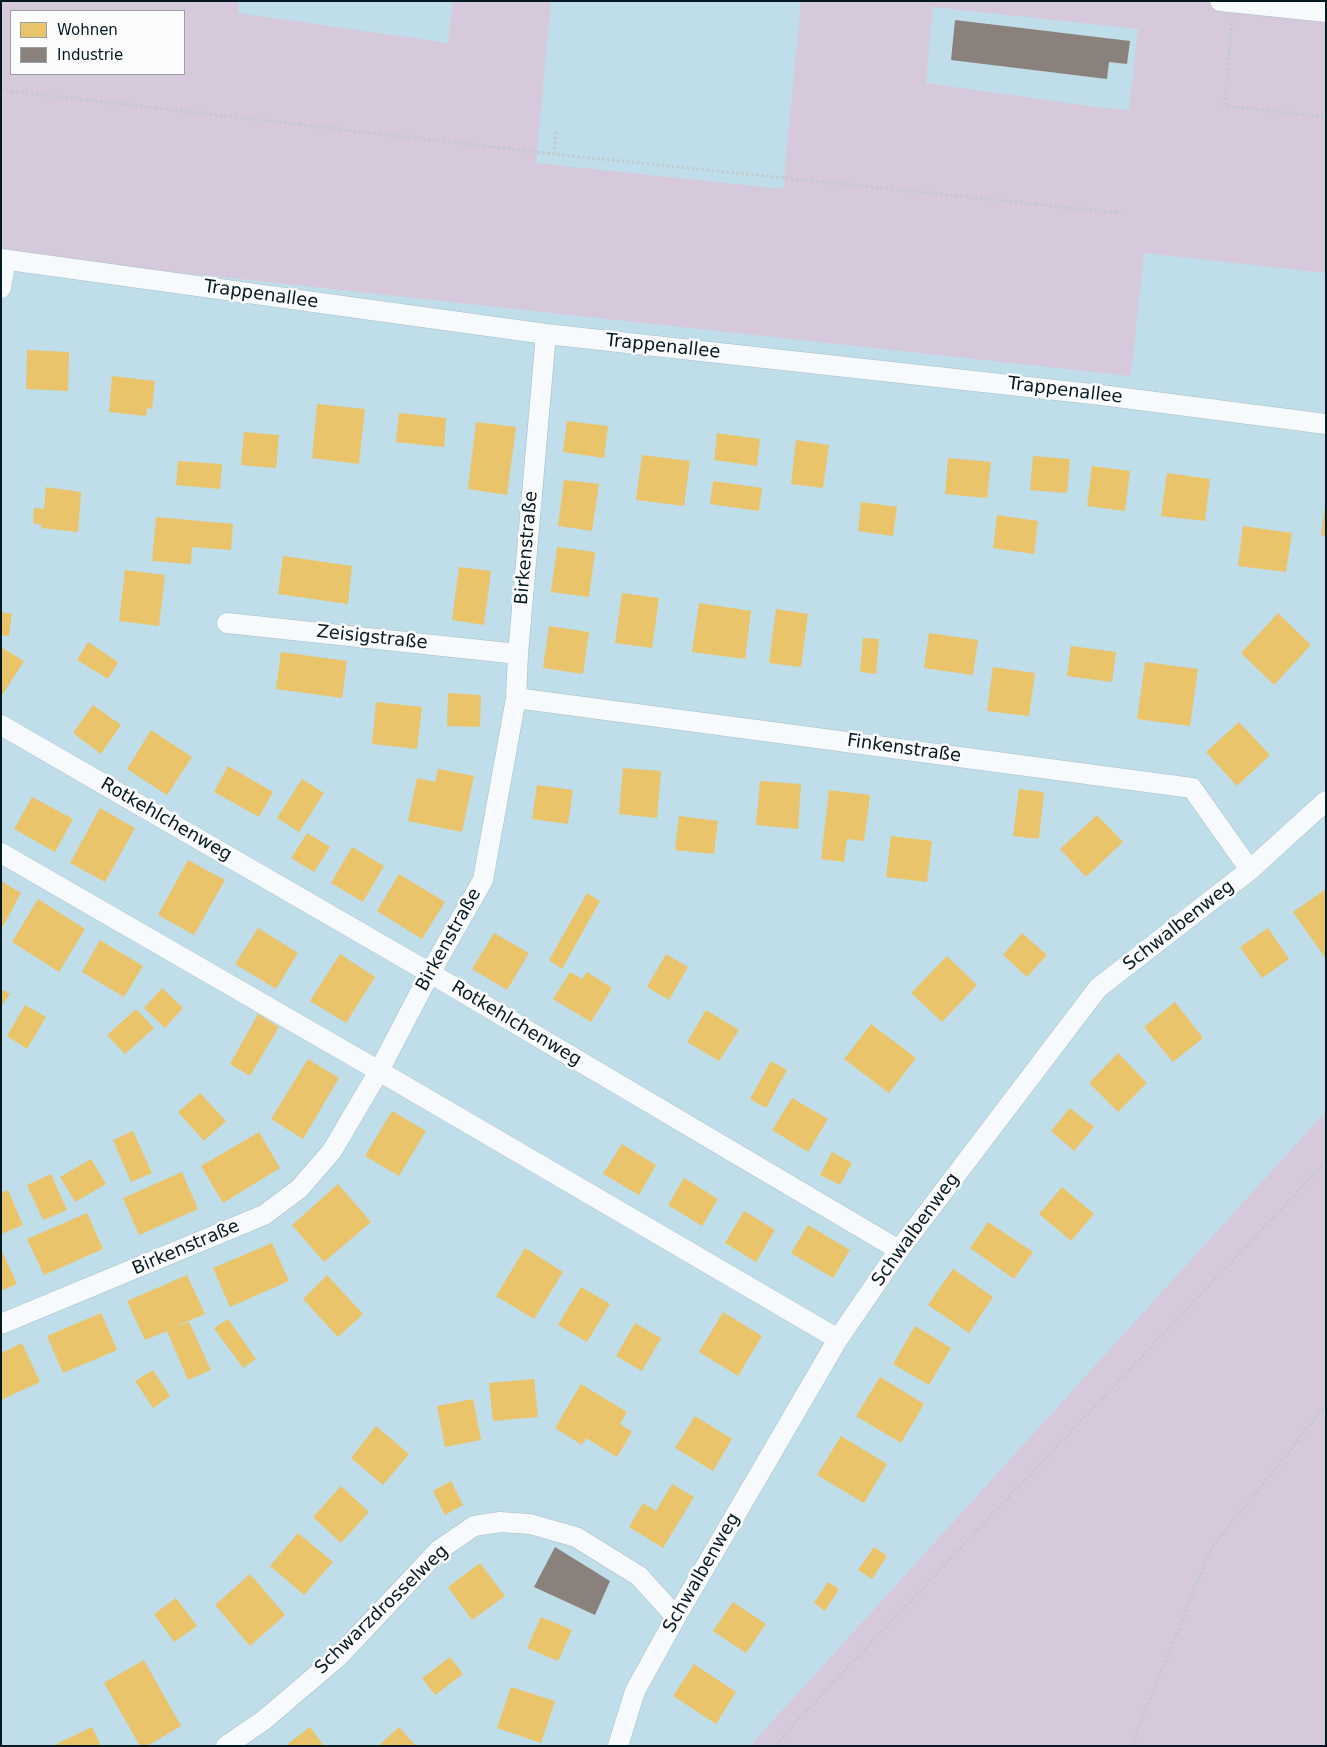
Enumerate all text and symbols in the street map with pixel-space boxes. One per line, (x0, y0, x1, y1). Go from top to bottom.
legend (10, 10, 185, 75)
text: Wohnen (57, 21, 118, 39)
text: Industrie (57, 46, 123, 64)
street label: Trappenallee (202, 276, 320, 314)
street label: Trappenallee (605, 330, 721, 364)
street label: Trappenallee (1006, 373, 1124, 409)
street label: Birkenstraße (511, 490, 543, 606)
street label: Zeisigstraße (315, 621, 429, 655)
street label: Finkenstraße (846, 730, 962, 768)
street label: Rotkehlchenweg (96, 774, 236, 866)
street label: Schwalbenweg (1119, 876, 1239, 976)
street label: Birkenstraße (412, 885, 486, 995)
street label: Rotkehlchenweg (447, 977, 585, 1071)
street label: Schwalbenweg (868, 1169, 964, 1291)
street label: Birkenstraße (129, 1216, 243, 1280)
street label: Schwalbenweg (659, 1509, 745, 1637)
street label: Schwarzdrosselweg (311, 1541, 453, 1679)

